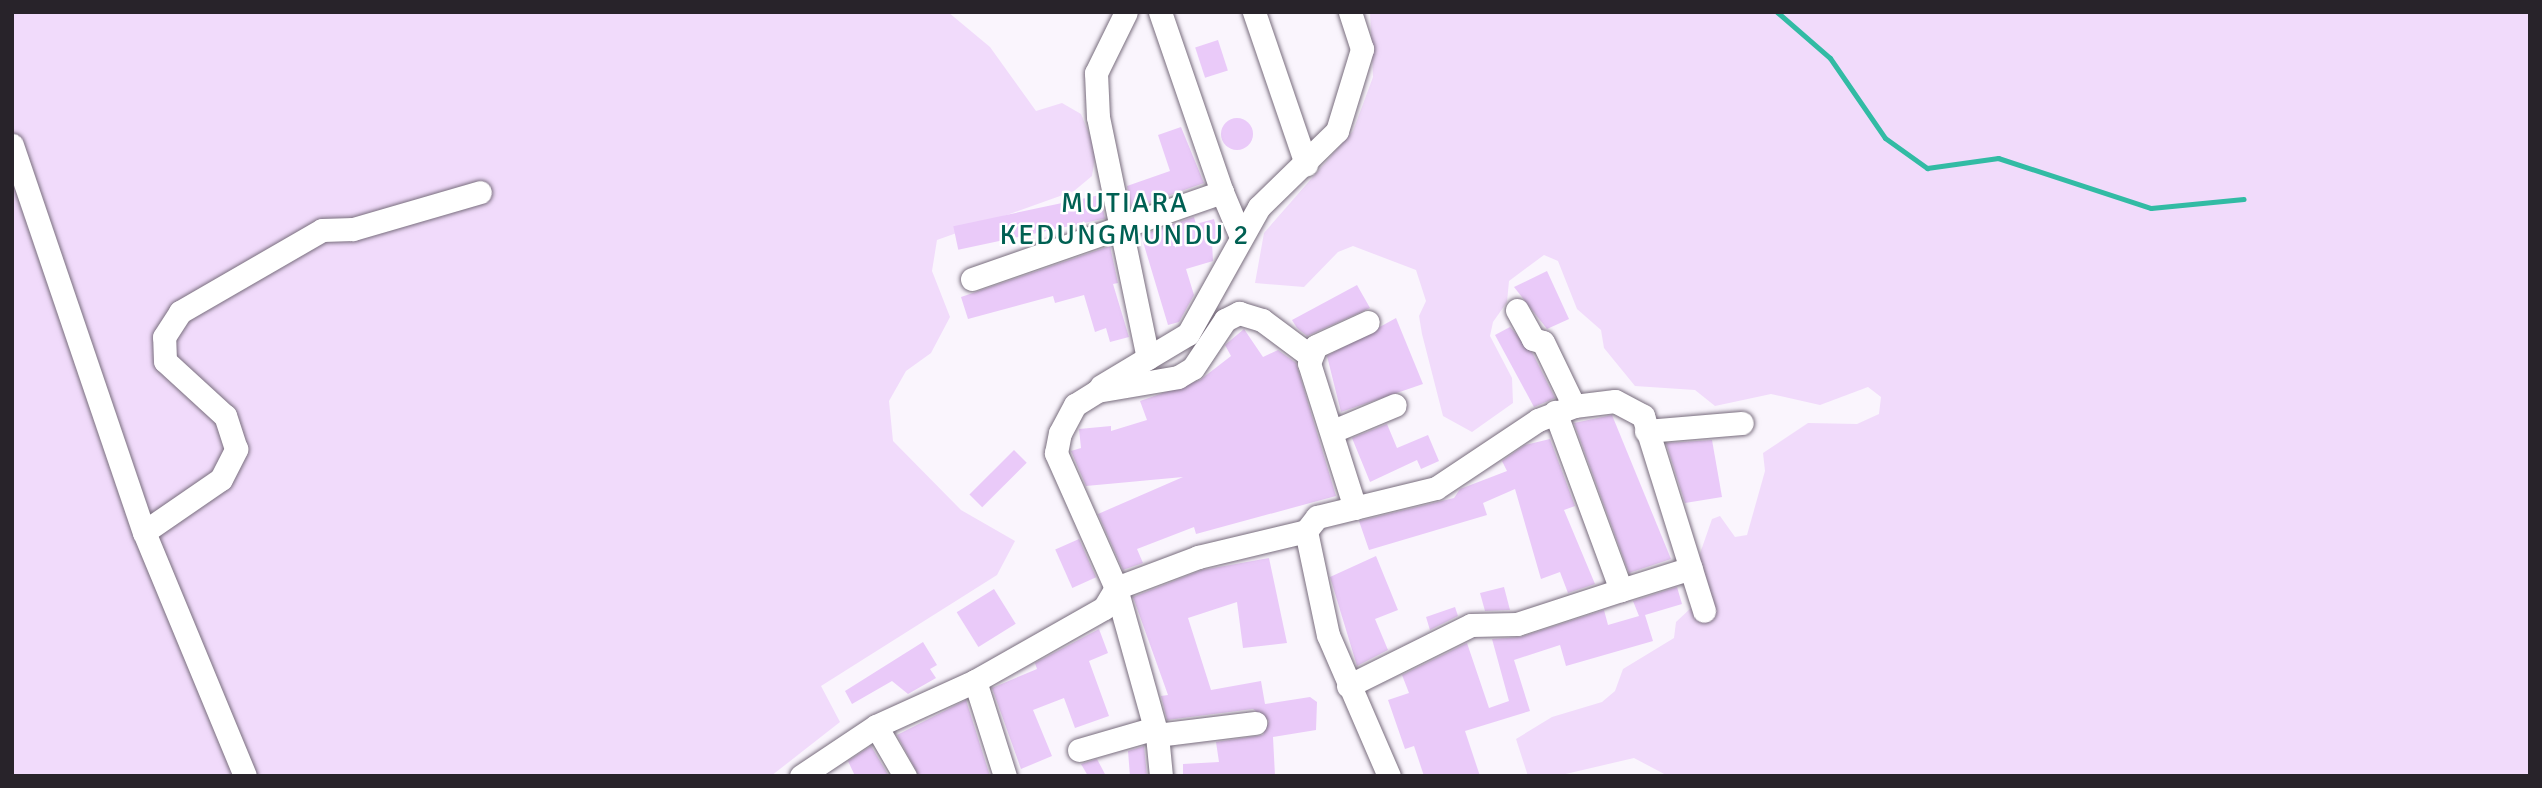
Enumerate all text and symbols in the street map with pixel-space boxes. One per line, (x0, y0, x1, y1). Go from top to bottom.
district label: MUTIARA KEDUNGMUNDU 2 (1001, 186, 1249, 252)

